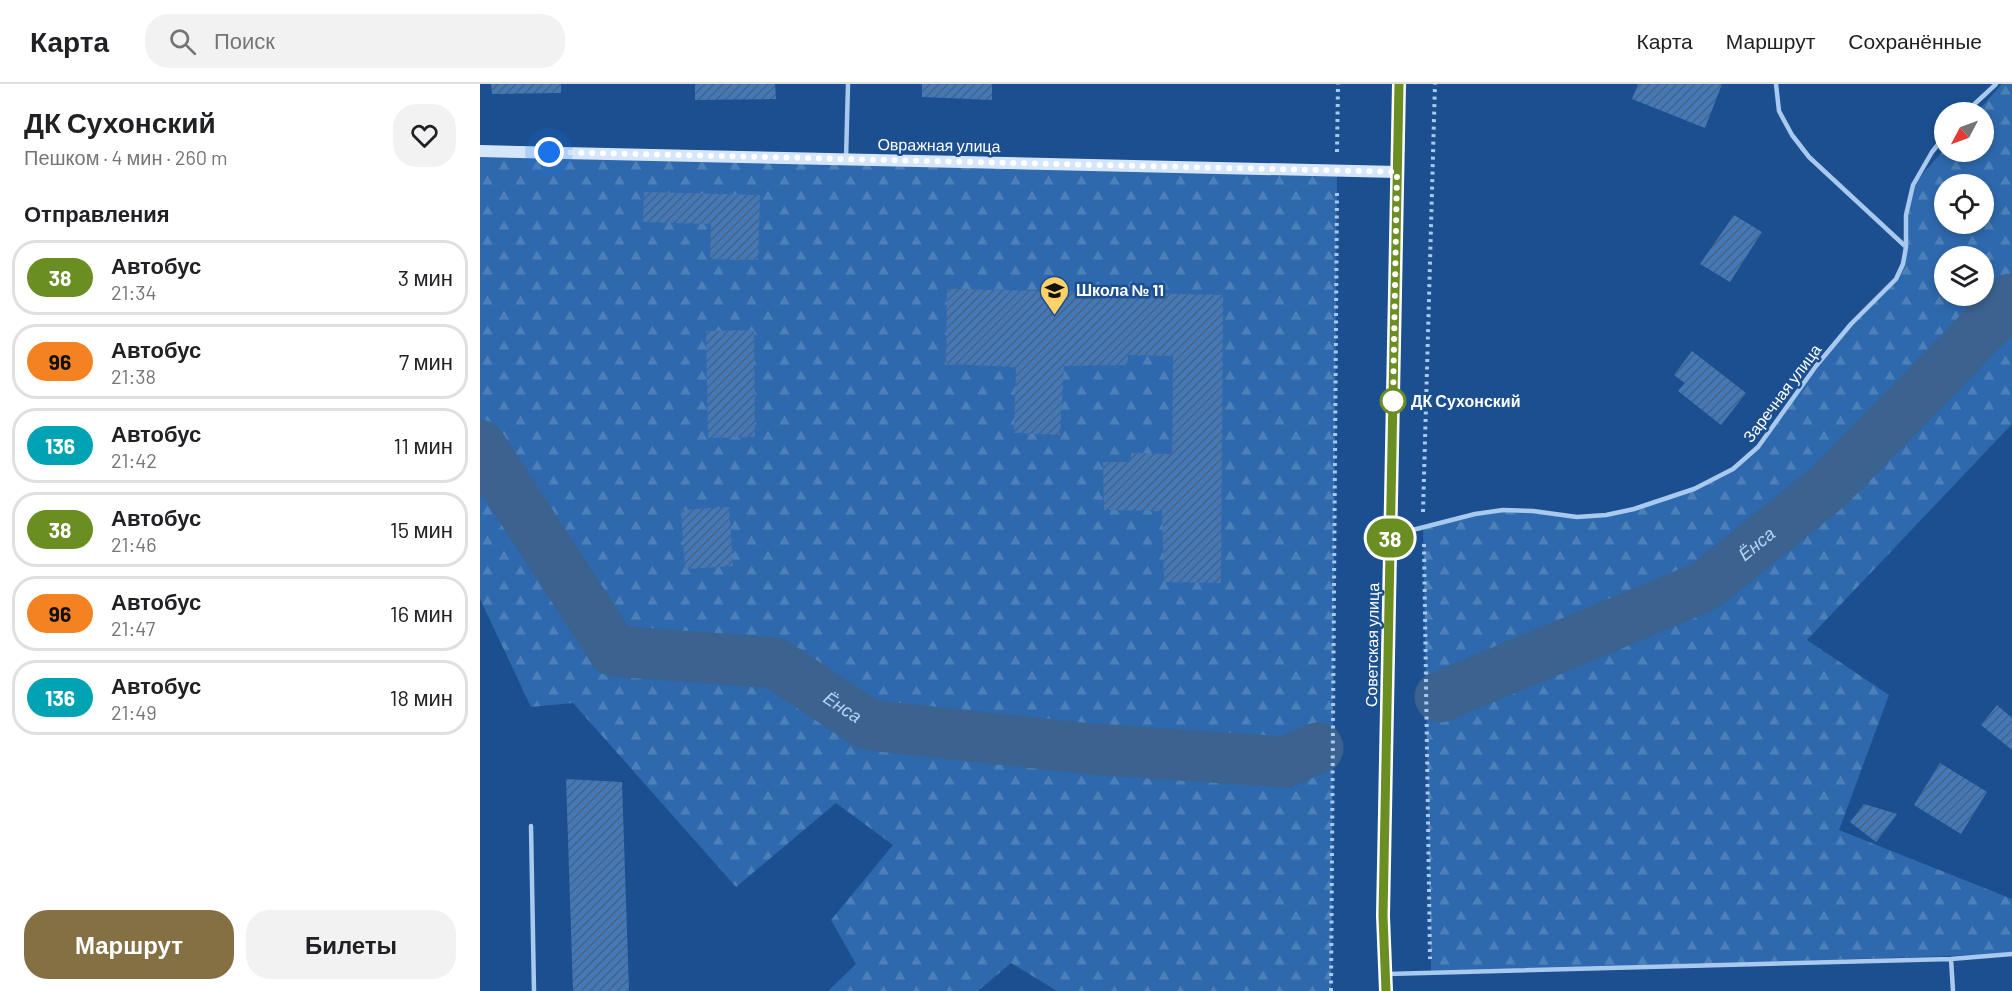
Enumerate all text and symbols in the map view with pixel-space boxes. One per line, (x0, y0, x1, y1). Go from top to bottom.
search box (145, 14, 565, 68)
text: Карта (30, 24, 109, 58)
icon: search (166, 25, 199, 58)
text: Поиск (214, 27, 275, 53)
text: Карта (1637, 28, 1693, 53)
text: Маршрут (1726, 28, 1815, 53)
text: Сохранённые (1848, 28, 1982, 53)
north arrow (1934, 102, 1994, 162)
map controls (1934, 102, 1994, 306)
button: heart (393, 104, 456, 167)
text: ДК Сухонский (24, 105, 216, 139)
street label: Овражная улица (877, 134, 1001, 155)
your location (534, 137, 564, 167)
text: Пешком · 4 мин · 260 m (24, 145, 228, 169)
button: locate (1934, 174, 1994, 234)
text: Отправления (24, 200, 170, 226)
button: layers (1934, 246, 1994, 306)
text: Автобус (111, 252, 201, 278)
text: 3 мин (398, 264, 453, 290)
text: 38 (49, 265, 71, 290)
school or university icon: Школа № 11 (1039, 274, 1071, 316)
text: 21:34 (111, 280, 157, 304)
place label: Школа № 11 (1076, 280, 1164, 299)
text: Автобус (111, 336, 201, 362)
street label: Заречная улица (1739, 340, 1825, 445)
text: 7 мин (399, 348, 453, 374)
text: 96 (49, 349, 71, 374)
text: 21:38 (111, 364, 156, 388)
marker: ДК Сухонский (1380, 388, 1406, 414)
place label: ДК Сухонский (1411, 391, 1521, 410)
text: Автобус (111, 420, 201, 446)
text: 11 мин (394, 432, 453, 458)
text: 136 (45, 433, 75, 458)
text: 21:42 (111, 448, 157, 472)
text: Автобус (111, 504, 201, 530)
text: 15 мин (390, 516, 453, 542)
text: 38 (49, 517, 71, 542)
line badge: 38 (1363, 518, 1417, 558)
water label: Ёнса (1733, 522, 1779, 565)
text: 38 (1379, 526, 1401, 551)
text: 21:46 (111, 532, 157, 556)
street label: Советская улица (1361, 583, 1382, 707)
text: Автобус (111, 588, 201, 614)
text: 16 мин (390, 600, 453, 626)
text: 96 (49, 601, 71, 626)
text: 21:47 (111, 616, 155, 640)
text: Автобус (111, 672, 201, 698)
text: 18 мин (390, 684, 453, 710)
text: 136 (45, 685, 75, 710)
water label: Ёнса (820, 686, 866, 727)
text: 21:49 (111, 700, 157, 724)
button: Маршрут (24, 910, 234, 979)
button: Билеты (246, 910, 456, 979)

